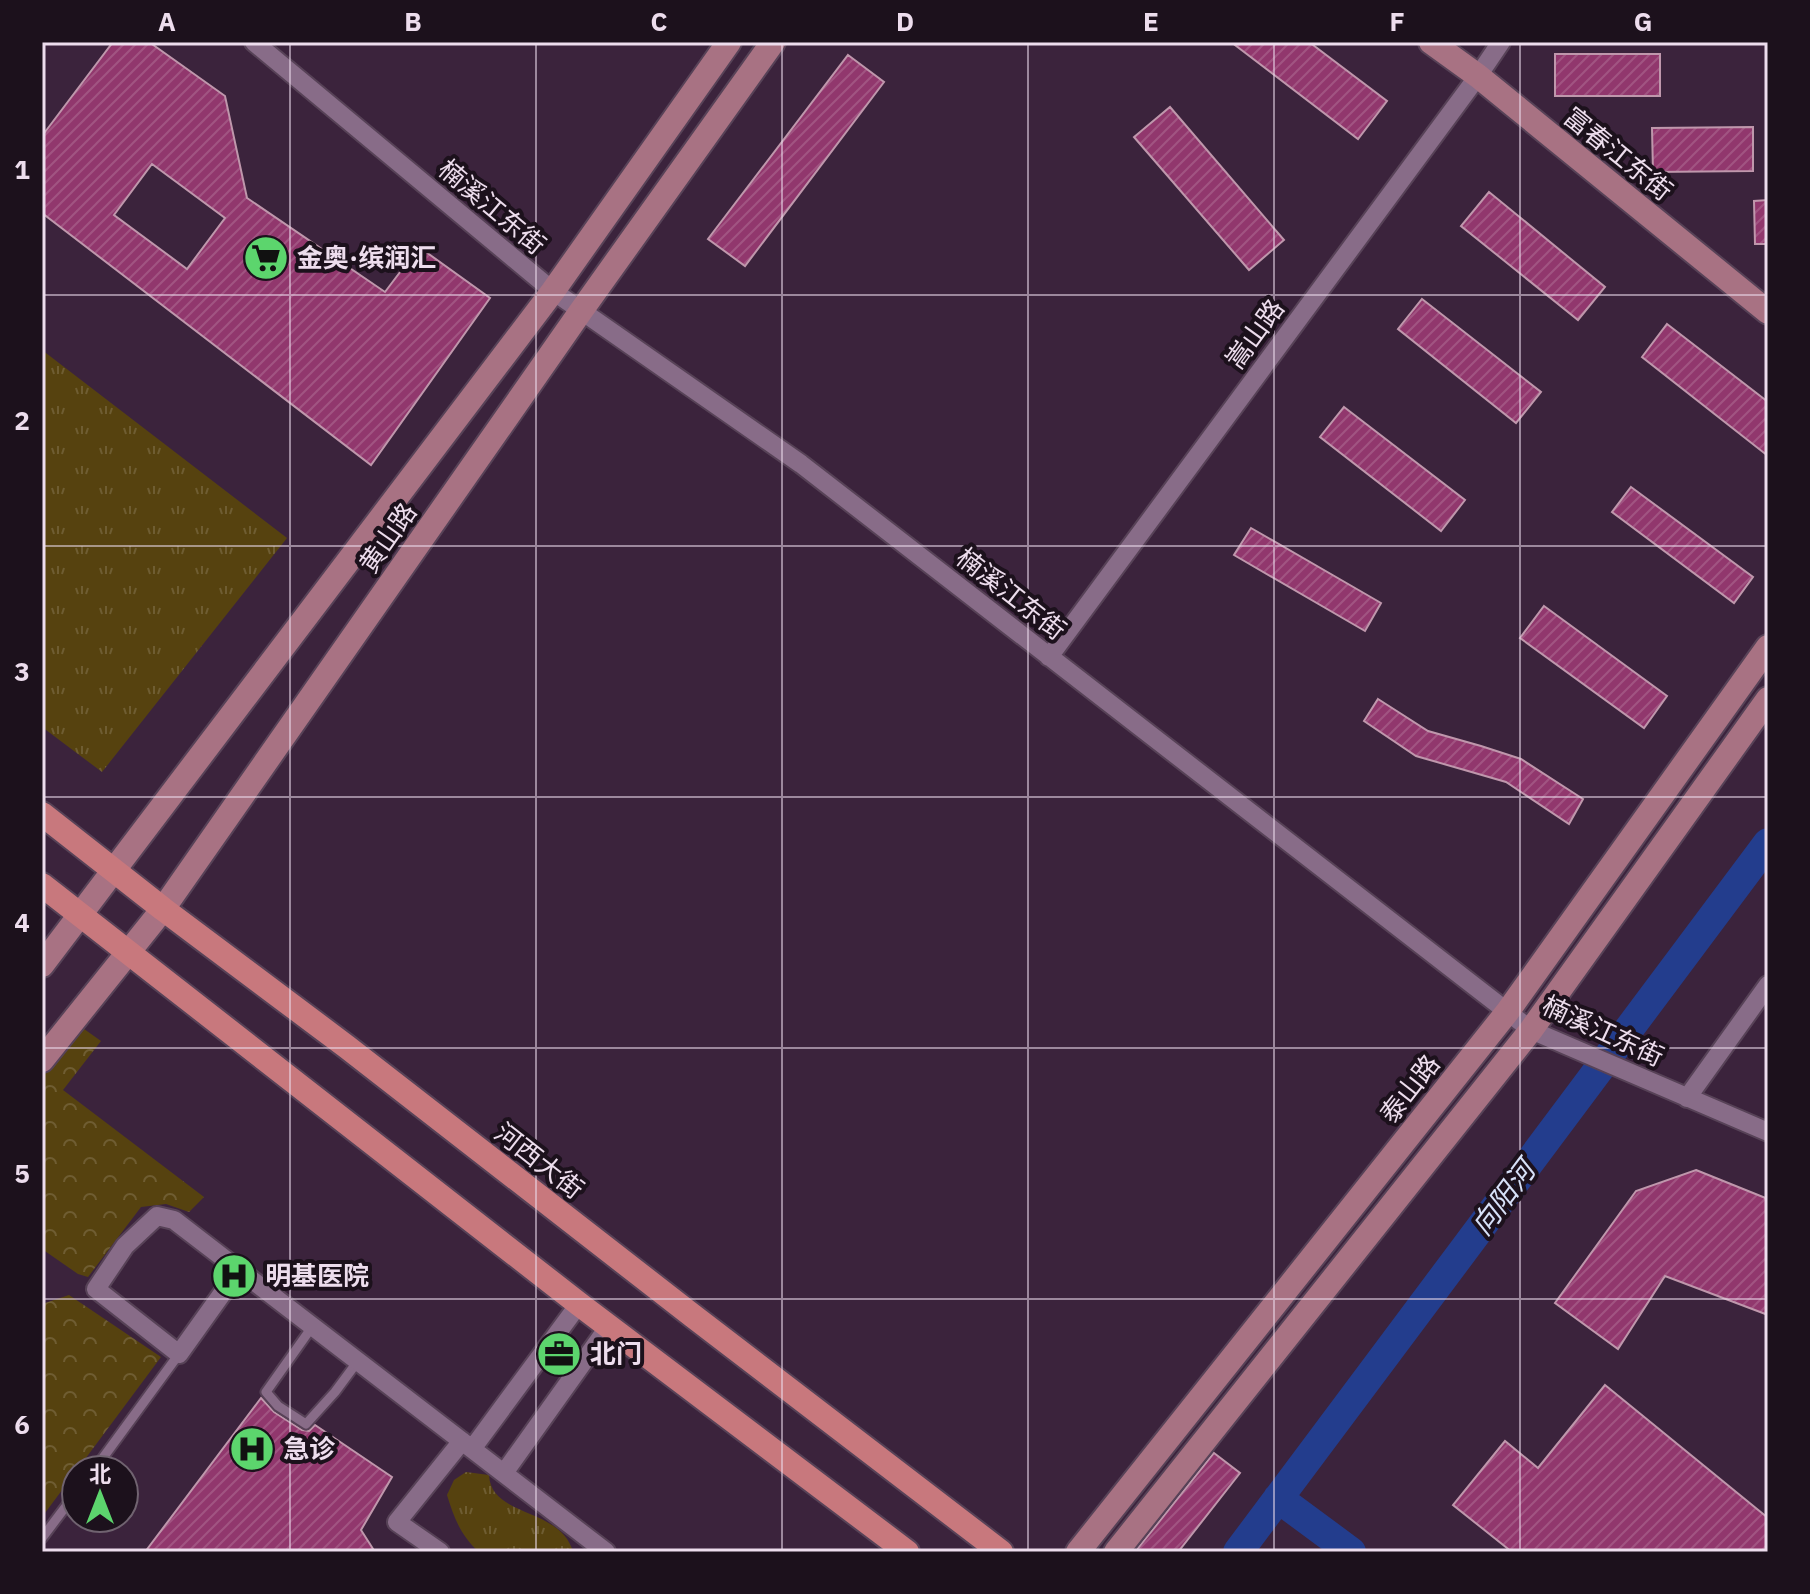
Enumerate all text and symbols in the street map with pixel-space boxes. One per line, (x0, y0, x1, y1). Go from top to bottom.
text: A (158, 4, 176, 38)
text: B (404, 4, 422, 38)
text: C (651, 4, 668, 38)
text: D (896, 4, 914, 38)
text: E (1143, 4, 1159, 38)
text: F (1389, 4, 1405, 38)
text: G (1634, 4, 1652, 38)
street label: 富春江东街 (1557, 99, 1680, 207)
street label: 楠溪江东街 (432, 151, 553, 261)
text: 1 (14, 152, 30, 186)
supermarket icon: 金奥·缤润汇 (242, 234, 290, 282)
place label: 金奥·缤润汇 (297, 240, 436, 274)
street label: 嵩山路 (1218, 292, 1291, 375)
text: 2 (14, 403, 30, 437)
street label: 黄山路 (351, 496, 423, 579)
street label: 楠溪江东街 (950, 540, 1073, 647)
text: 3 (14, 654, 30, 688)
text: 4 (14, 905, 30, 939)
street label: 楠溪江东街 (1537, 987, 1670, 1073)
street label: 泰山路 (1372, 1047, 1447, 1130)
street label: 河西大街 (488, 1115, 591, 1206)
water label: 向阳河 (1463, 1149, 1546, 1242)
text: 5 (14, 1156, 30, 1190)
hospital icon: 明基医院 (210, 1252, 258, 1300)
place label: 明基医院 (265, 1258, 369, 1292)
office icon: 北门 (535, 1330, 583, 1378)
place label: 北门 (590, 1336, 642, 1370)
text: 6 (14, 1407, 30, 1441)
hospital icon: 急诊 (228, 1425, 276, 1473)
place label: 急诊 (283, 1431, 336, 1465)
north arrow (60, 1454, 140, 1534)
text: 北 (89, 1459, 111, 1488)

